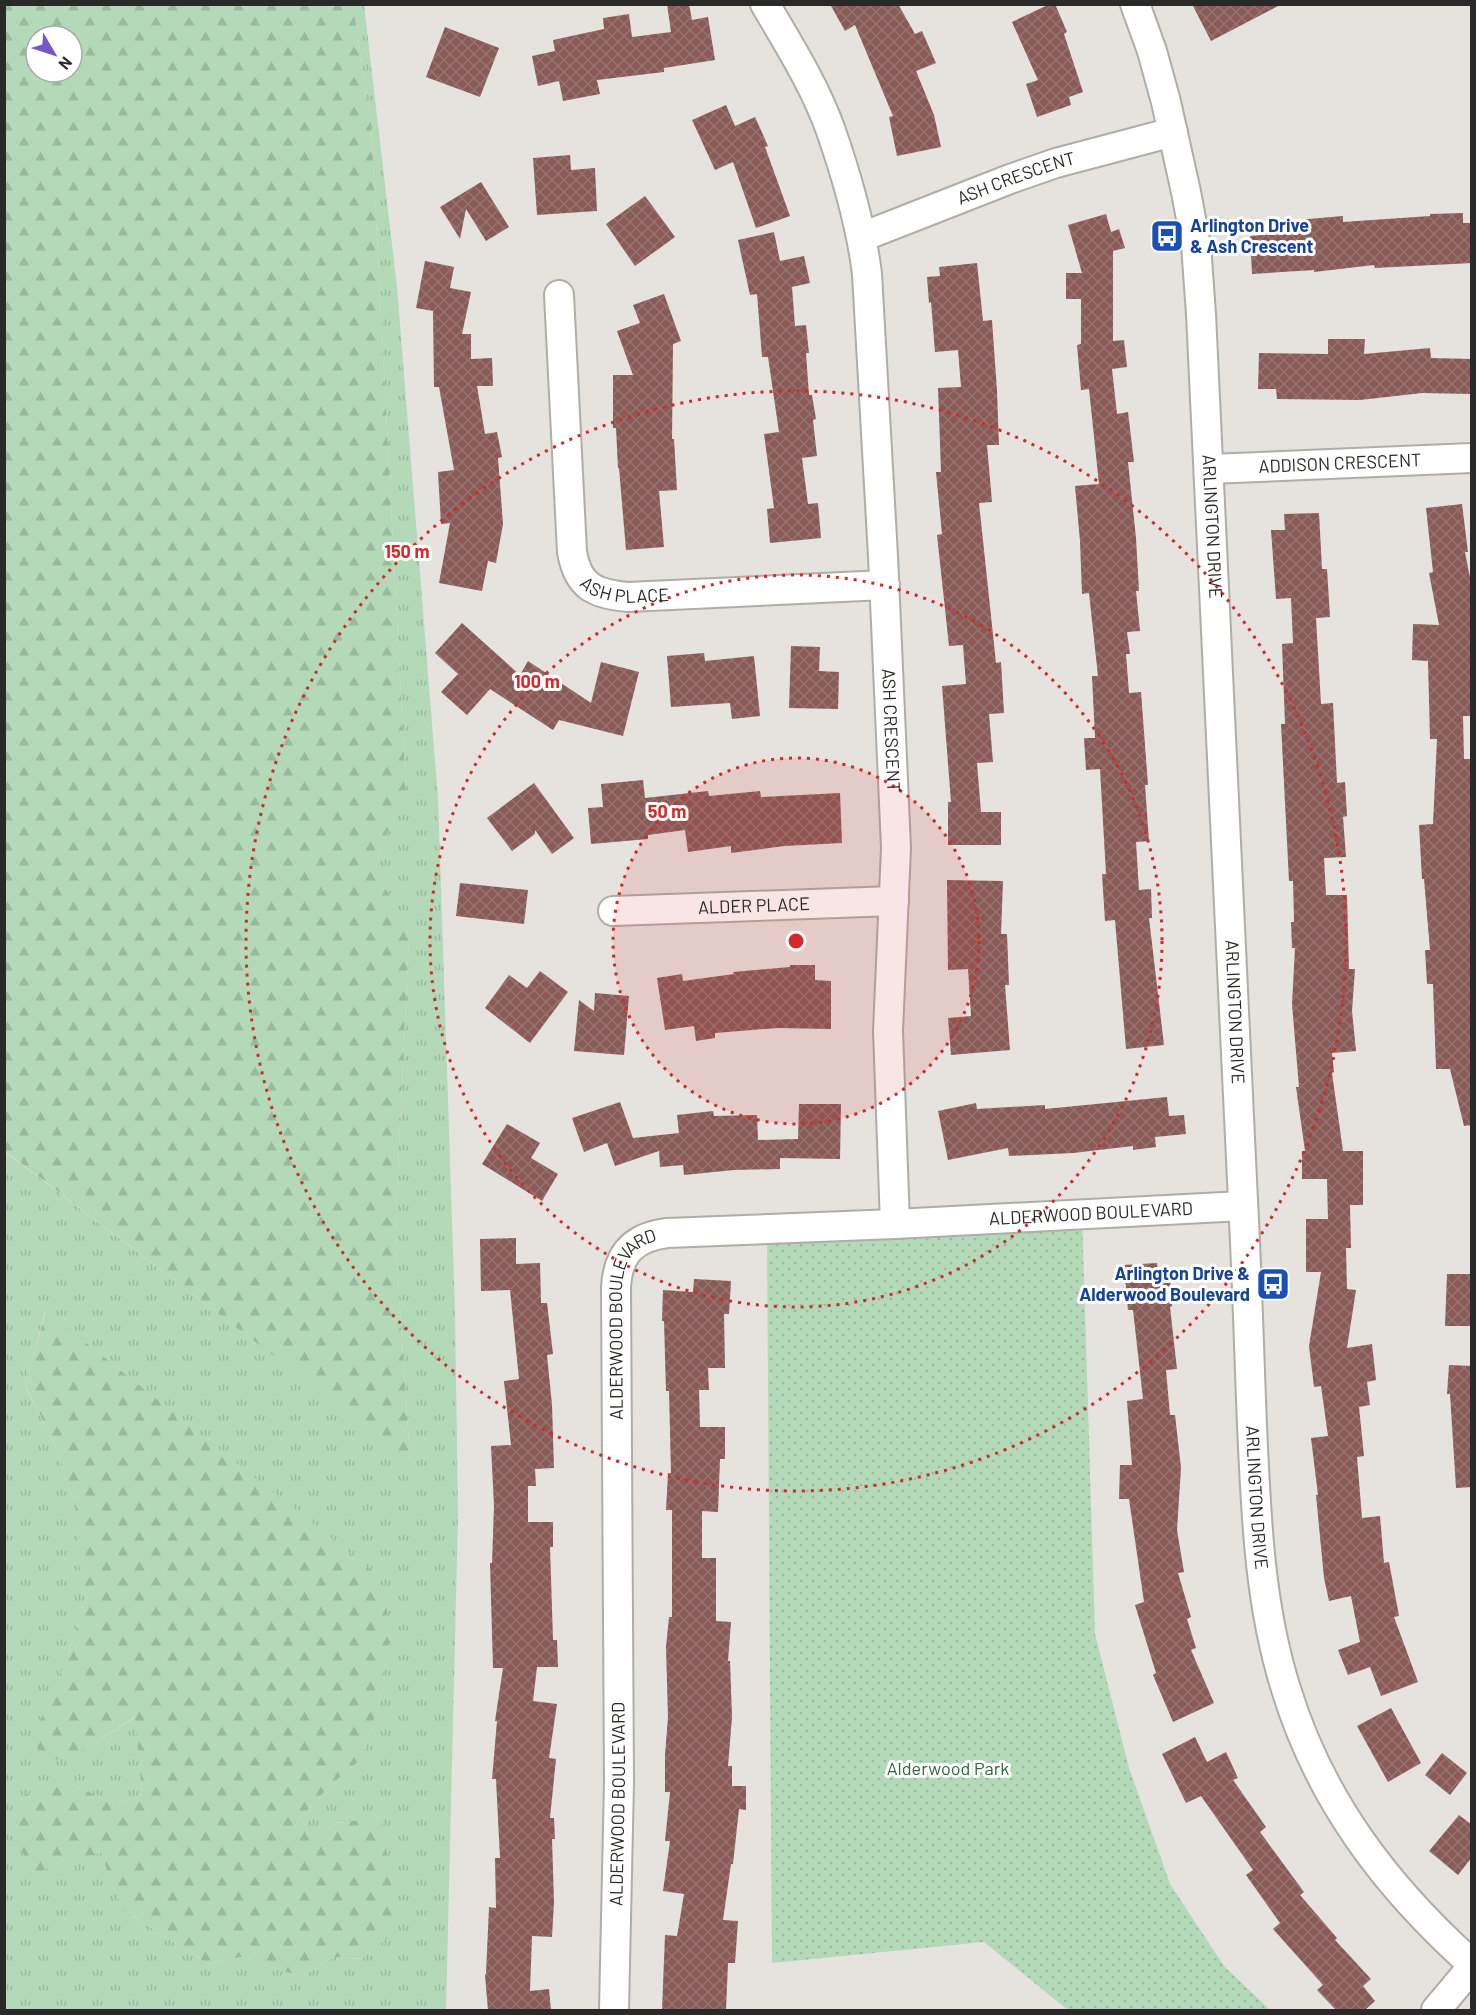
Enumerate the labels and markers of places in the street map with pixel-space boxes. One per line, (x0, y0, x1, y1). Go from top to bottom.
place label: Arlington Drive & Ash Crescent (1190, 214, 1313, 257)
bus stop icon: Arlington Drive & Ash Crescent (1149, 218, 1185, 254)
centre of rings (786, 931, 806, 951)
place label: Arlington Drive & Alderwood Boulevard (1079, 1262, 1250, 1305)
bus stop icon: Arlington Drive & Alderwood Boulevard (1255, 1266, 1291, 1302)

